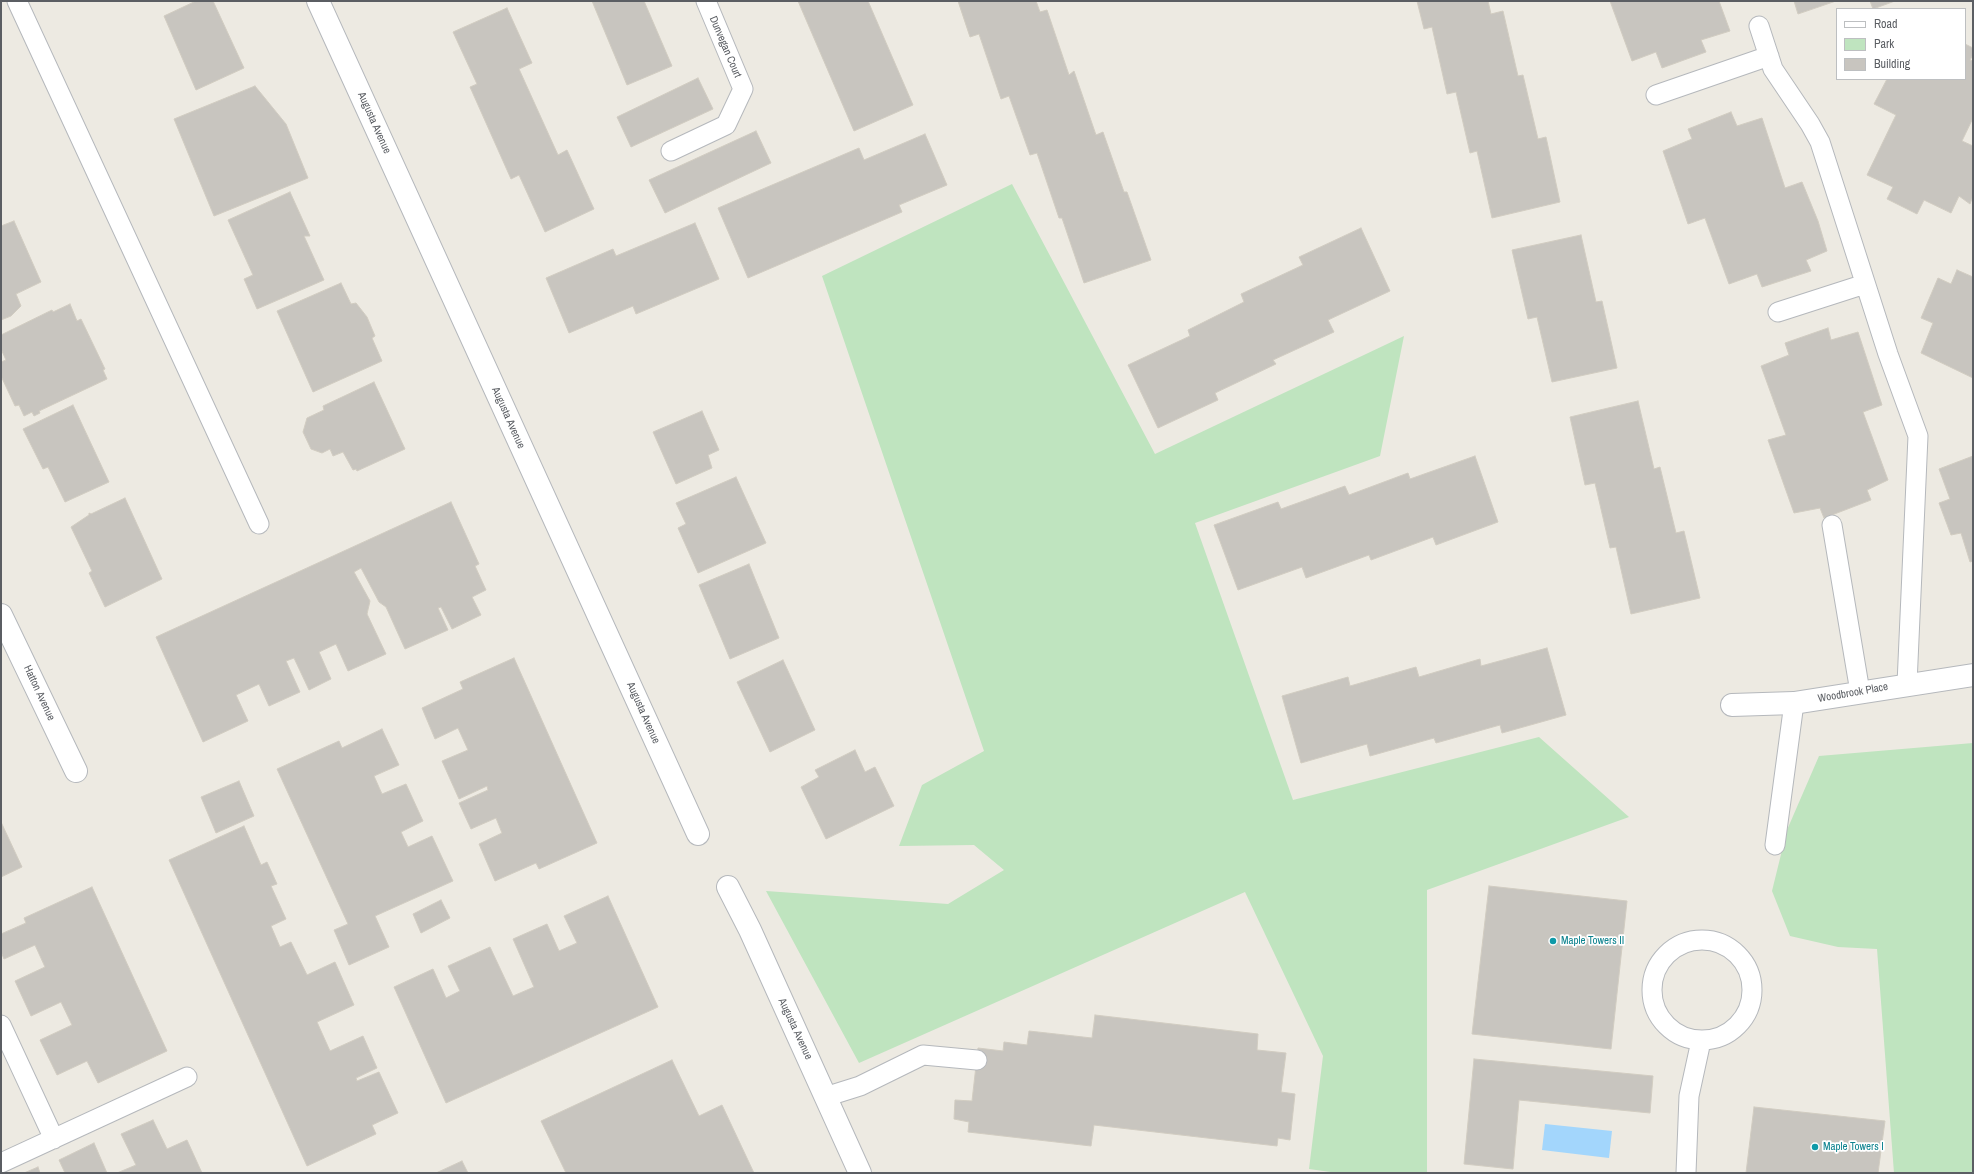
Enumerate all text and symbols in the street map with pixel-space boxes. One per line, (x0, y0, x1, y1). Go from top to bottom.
legend (1836, 8, 1966, 80)
street label: Dunvegan Court (706, 14, 744, 80)
text: Road (1874, 16, 1898, 32)
text: Park (1874, 36, 1894, 52)
text: Building (1874, 56, 1910, 72)
street label: Augusta Avenue (355, 90, 393, 156)
street label: Augusta Avenue (489, 385, 527, 451)
street label: Hatton Avenue (20, 663, 58, 723)
street label: Augusta Avenue (624, 680, 662, 746)
street label: Woodbrook Place (1817, 680, 1889, 706)
place label: Maple Towers II (1561, 934, 1624, 948)
marker: Maple Towers II (1548, 936, 1558, 946)
street label: Augusta Avenue (775, 996, 815, 1062)
place label: Maple Towers I (1823, 1140, 1884, 1154)
marker: Maple Towers I (1810, 1142, 1820, 1152)

